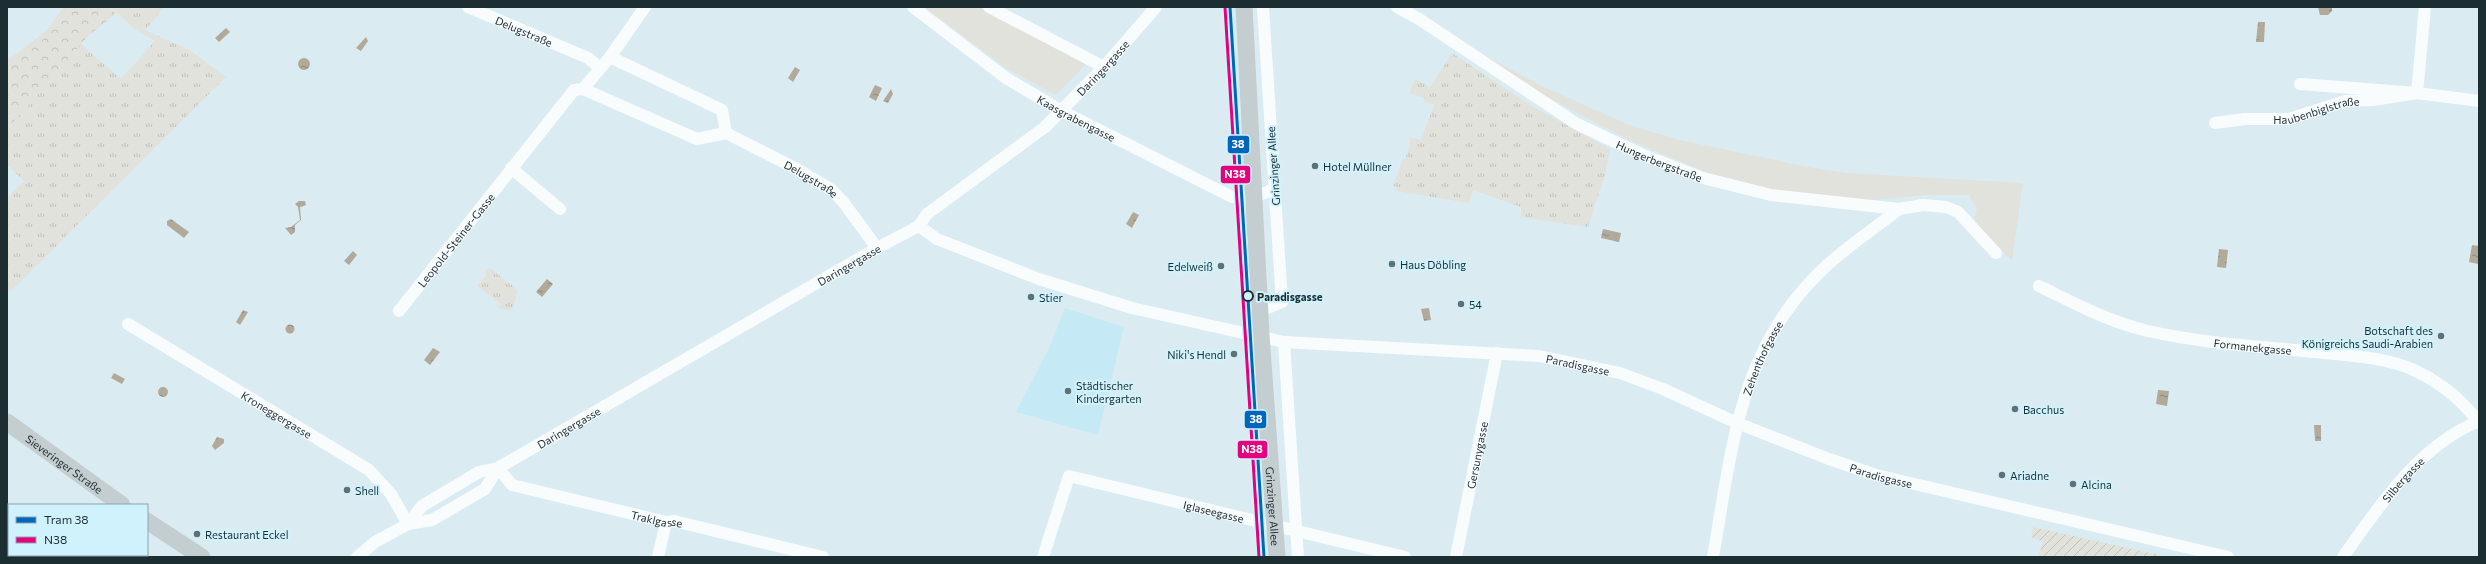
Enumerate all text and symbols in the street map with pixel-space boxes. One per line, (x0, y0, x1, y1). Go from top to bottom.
street label: Delugstraße (494, 13, 555, 49)
street label: Daringergasse (1073, 37, 1131, 98)
street label: Kaasgrabengasse (1035, 92, 1118, 144)
street label: Haubenbiglstraße (2273, 94, 2360, 126)
street label: Grinzinger Allee (1264, 126, 1282, 206)
line badge: 38 (1227, 135, 1250, 154)
text: 38 (1231, 137, 1245, 150)
street label: Hungerbergstraße (1614, 137, 1704, 184)
street label: Delugstraße (782, 157, 842, 200)
place label: Hotel Müllner (1323, 160, 1392, 173)
marker: Hotel Müllner (1310, 161, 1320, 171)
line badge: N38 (1220, 165, 1251, 184)
text: N38 (1224, 167, 1246, 180)
street label: Leopold-Steiner-Gasse (414, 190, 497, 289)
street label: Daringergasse (815, 241, 883, 288)
place label: Haus Döbling (1400, 258, 1466, 271)
marker: Haus Döbling (1387, 259, 1397, 269)
place label: Edelweiß (1168, 260, 1213, 273)
marker: Edelweiß (1216, 261, 1226, 271)
marker: Paradisgasse (1242, 290, 1254, 302)
place label: Paradisgasse (1257, 290, 1323, 303)
place label: Stier (1039, 291, 1063, 304)
marker: Stier (1026, 292, 1036, 302)
place label: 54 (1469, 298, 1482, 311)
marker: 54 (1456, 299, 1466, 309)
street label: Zehenthofgasse (1740, 318, 1785, 397)
place label: Botschaft des Königreichs Saudi-Arabien (2302, 324, 2433, 350)
marker: Botschaft des Königreichs Saudi-Arabien (2436, 331, 2446, 341)
street label: Formanekgasse (2213, 336, 2292, 356)
place label: Niki's Hendl (1167, 348, 1226, 361)
marker: Niki's Hendl (1229, 349, 1239, 359)
street label: Paradisgasse (1545, 351, 1611, 377)
place label: Städtischer Kindergarten (1076, 379, 1142, 405)
marker: Städtischer Kindergarten (1063, 386, 1073, 396)
street label: Kroneggergasse (239, 388, 314, 440)
place label: Bacchus (2023, 403, 2064, 416)
street label: Daringergasse (534, 404, 603, 451)
marker: Bacchus (2010, 404, 2020, 414)
line badge: 38 (1244, 410, 1267, 429)
text: 38 (1249, 412, 1263, 425)
street label: Gersunygasse (1463, 420, 1490, 490)
street label: Sieveringer Straße (24, 432, 106, 496)
line badge: N38 (1237, 440, 1268, 459)
text: N38 (1241, 442, 1263, 455)
street label: Silbergasse (2379, 454, 2426, 505)
street label: Paradisgasse (1848, 460, 1914, 490)
street label: Grinzinger Allee (1264, 466, 1283, 546)
place label: Ariadne (2010, 469, 2049, 482)
marker: Ariadne (1997, 470, 2007, 480)
place label: Alcina (2081, 478, 2112, 491)
marker: Alcina (2068, 479, 2078, 489)
place label: Shell (355, 484, 379, 497)
marker: Shell (342, 485, 352, 495)
street label: Iglaseegasse (1182, 497, 1245, 524)
legend (8, 504, 148, 556)
street label: Traklgasse (630, 507, 684, 529)
text: Tram 38 (44, 512, 89, 526)
place label: Restaurant Eckel (205, 528, 288, 541)
marker: Restaurant Eckel (192, 529, 202, 539)
text: N38 (44, 532, 67, 546)

